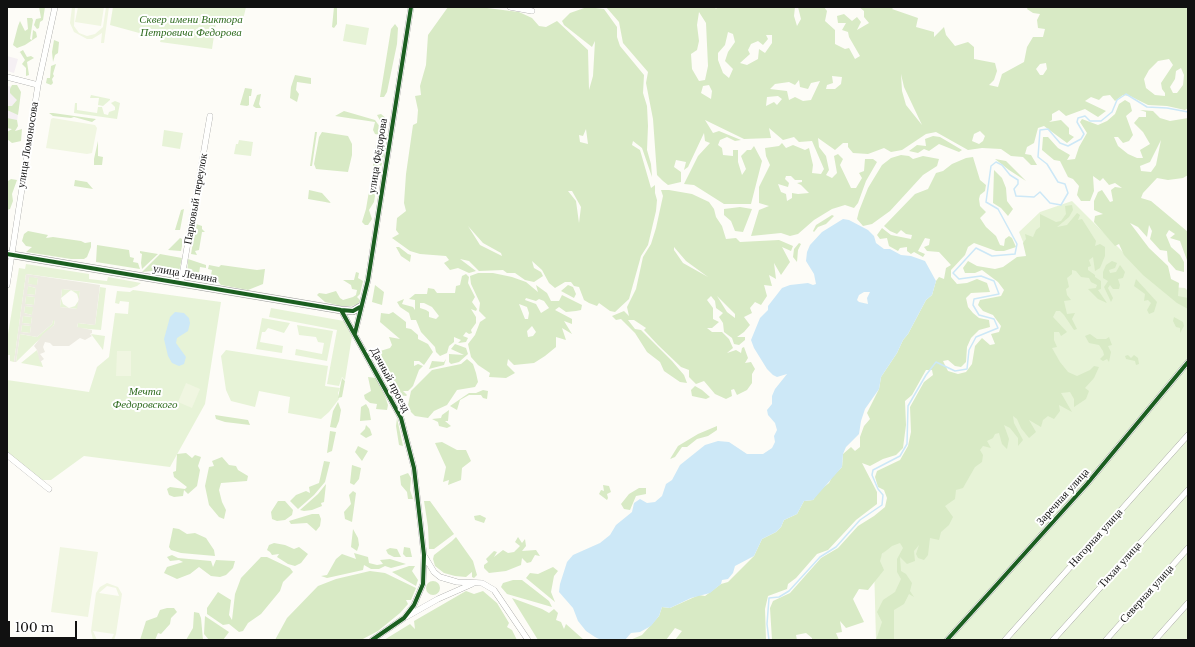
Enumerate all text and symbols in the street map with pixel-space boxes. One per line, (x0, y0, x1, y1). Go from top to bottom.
park label: Сквер имени Виктора Петровича Федорова (139, 13, 243, 39)
street label: улица Ломоносова (15, 101, 41, 189)
street label: улица Фёдорова (366, 117, 390, 195)
street label: Парковый переулок (181, 152, 211, 246)
street label: улица Ленина (152, 262, 218, 286)
street label: Дачный проезд (367, 345, 413, 415)
park label: Мечта Федоровского (112, 385, 178, 411)
street label: Заречная улица (1034, 466, 1092, 528)
street label: Нагорная улица (1066, 506, 1126, 570)
street label: Тихая улица (1096, 539, 1144, 591)
street label: Северная улица (1117, 562, 1177, 626)
scale bar (10, 613, 79, 639)
text: 100 m (15, 620, 54, 635)

